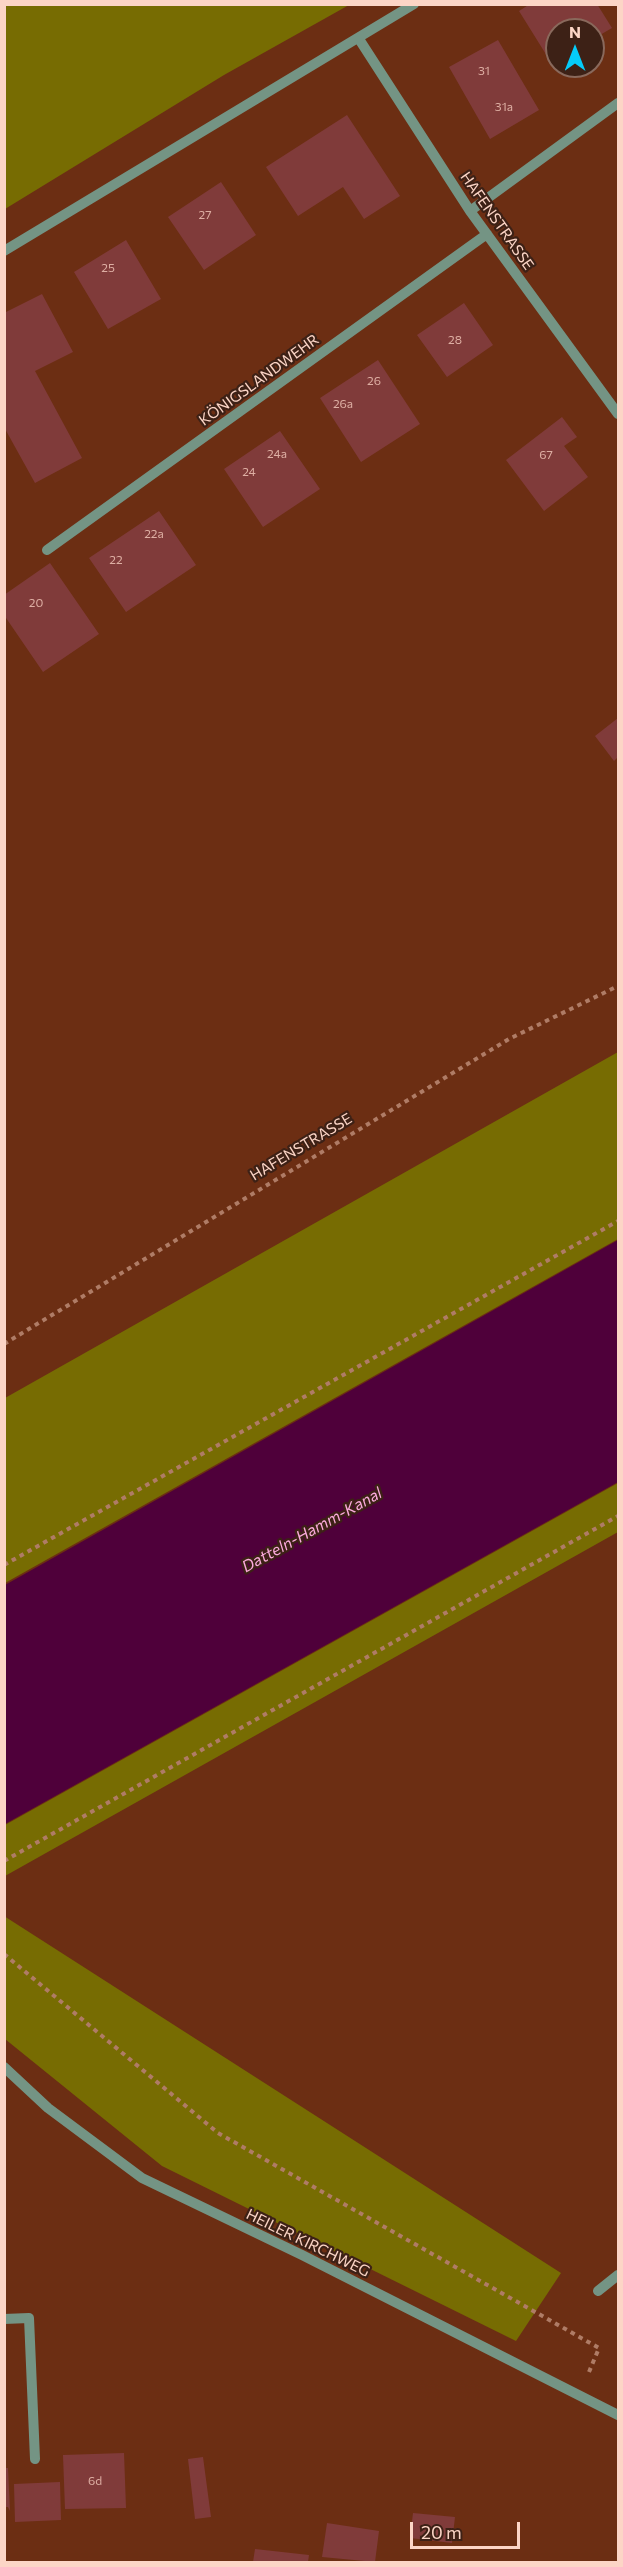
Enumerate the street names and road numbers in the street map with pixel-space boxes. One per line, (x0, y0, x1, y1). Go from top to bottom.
street label: HAFENSTRASSE (456, 169, 538, 273)
street label: KÖNIGSLANDWEHR (196, 331, 322, 429)
street label: HAFENSTRASSE (247, 1110, 355, 1184)
street label: HEILER KIRCHWEG (243, 2205, 373, 2281)

